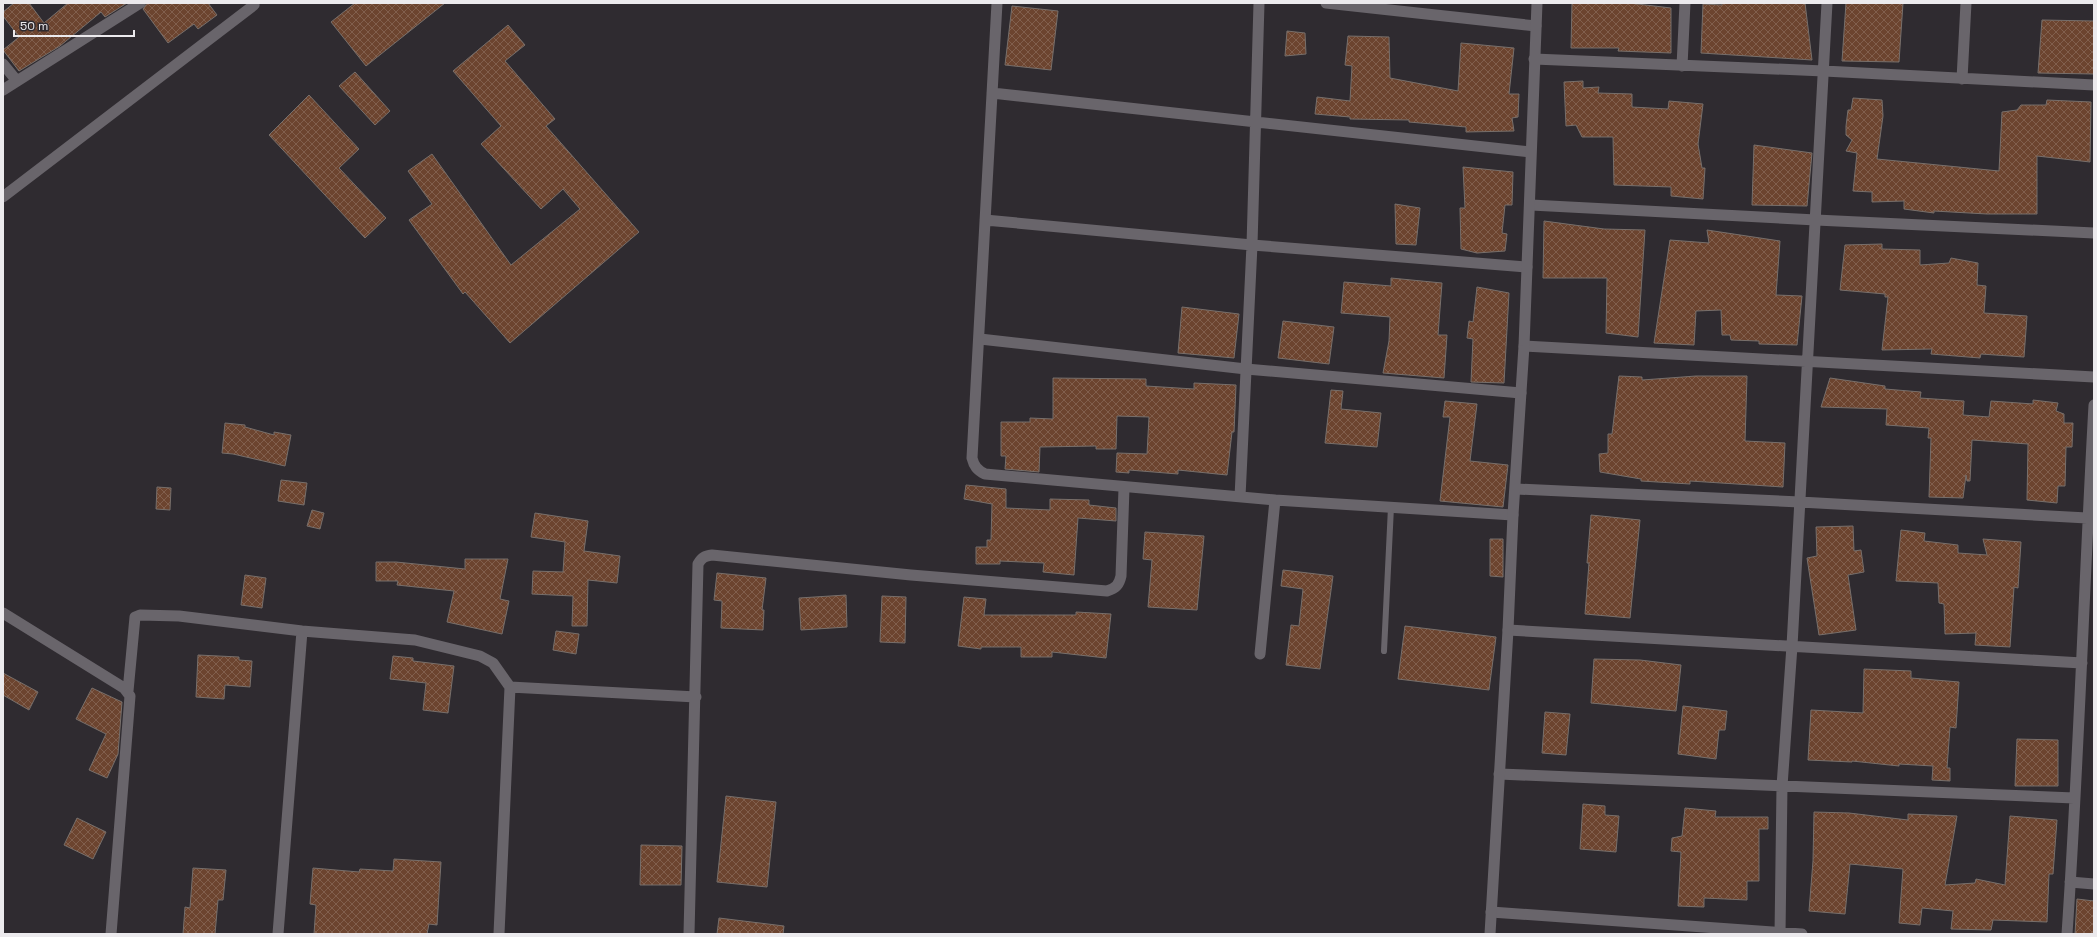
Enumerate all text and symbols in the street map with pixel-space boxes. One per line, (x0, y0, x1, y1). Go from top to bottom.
scale bar (14, 12, 134, 38)
text: 50 m (20, 18, 48, 34)

